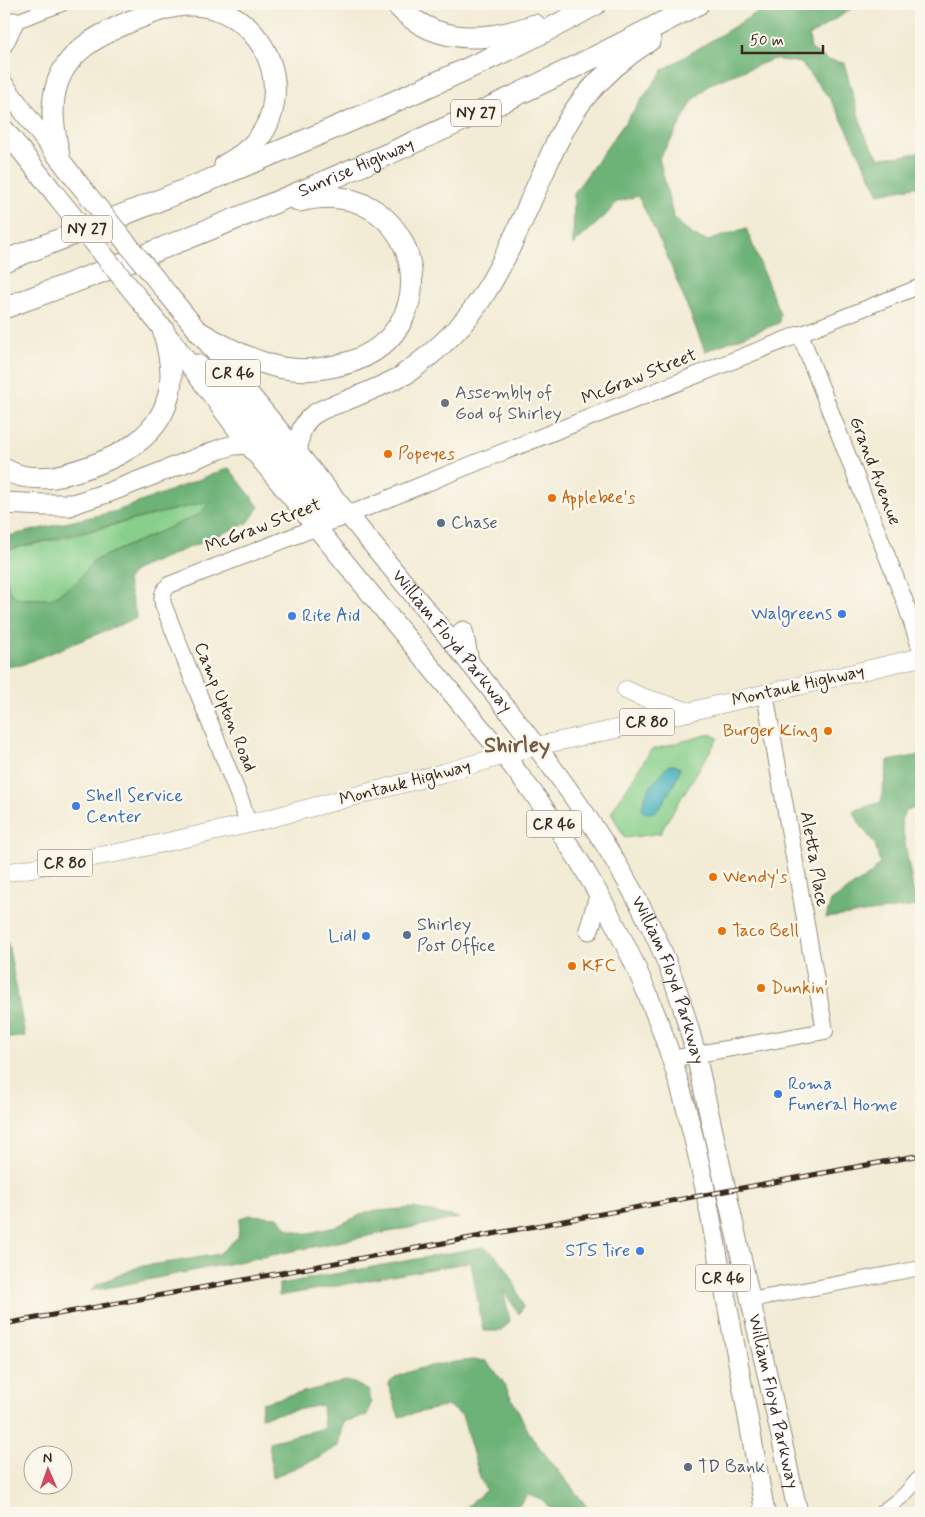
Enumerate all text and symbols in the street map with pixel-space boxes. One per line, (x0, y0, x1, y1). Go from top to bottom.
scale bar (742, 22, 824, 54)
text: 50 m (750, 31, 784, 51)
road number: NY 27 (451, 100, 501, 126)
street label: Sunrise Highway (295, 132, 418, 203)
road number: NY 27 (62, 215, 112, 242)
street label: McGraw Street (578, 343, 700, 411)
road number: CR 46 (206, 359, 260, 386)
place label: Assembly of God of Shirley (455, 381, 562, 426)
marker: Assembly of God of Shirley (439, 397, 451, 409)
street label: Grand Avenue (843, 413, 907, 529)
place label: Popeyes (398, 442, 455, 466)
marker: Popeyes (382, 448, 394, 460)
place label: Applebee's (562, 486, 636, 511)
marker: Applebee's (546, 492, 558, 504)
street label: McGraw Street (202, 493, 324, 559)
place label: Chase (451, 511, 498, 535)
marker: Chase (435, 517, 447, 529)
street label: William Floyd Parkway (386, 565, 518, 718)
place label: Walgreens (751, 602, 832, 627)
place label: Rite Aid (302, 604, 360, 628)
marker: Walgreens (836, 608, 848, 620)
marker: Rite Aid (286, 610, 298, 622)
street label: Camp Upton Road (188, 639, 262, 775)
street label: Montauk Highway (729, 659, 867, 714)
road number: CR 80 (620, 709, 674, 736)
place label: Burger King (723, 719, 818, 744)
marker: Burger King (822, 725, 834, 737)
district label: Shirley (484, 732, 550, 760)
street label: Montauk Highway (337, 754, 474, 813)
place label: Shell Service Center (86, 784, 183, 829)
marker: Shell Service Center (70, 800, 82, 812)
street label: Aletta Place (794, 809, 834, 909)
road number: CR 46 (526, 811, 582, 838)
road number: CR 80 (38, 850, 92, 876)
place label: Wendy's (723, 865, 787, 889)
marker: Wendy's (707, 871, 719, 883)
street label: William Floyd Parkway (625, 892, 710, 1067)
place label: Shirley Post Office (417, 913, 496, 958)
place label: Taco Bell (732, 919, 799, 943)
place label: Lidl (328, 924, 356, 948)
marker: Taco Bell (716, 925, 728, 937)
marker: Shirley Post Office (401, 929, 413, 941)
marker: Lidl (360, 930, 372, 942)
place label: KFC (582, 954, 616, 978)
marker: KFC (566, 960, 578, 972)
place label: Dunkin' (771, 976, 828, 1000)
marker: Dunkin' (755, 982, 767, 994)
place label: Roma Funeral Home (788, 1072, 898, 1117)
marker: Roma Funeral Home (772, 1088, 784, 1100)
place label: STS Tire (565, 1239, 630, 1263)
marker: STS Tire (634, 1245, 646, 1257)
road number: CR 46 (696, 1264, 750, 1292)
street label: William Floyd Parkway (742, 1312, 804, 1491)
north arrow (22, 1444, 72, 1494)
text: N (43, 1449, 53, 1467)
place label: TD Bank (698, 1455, 765, 1479)
marker: TD Bank (682, 1461, 694, 1473)

